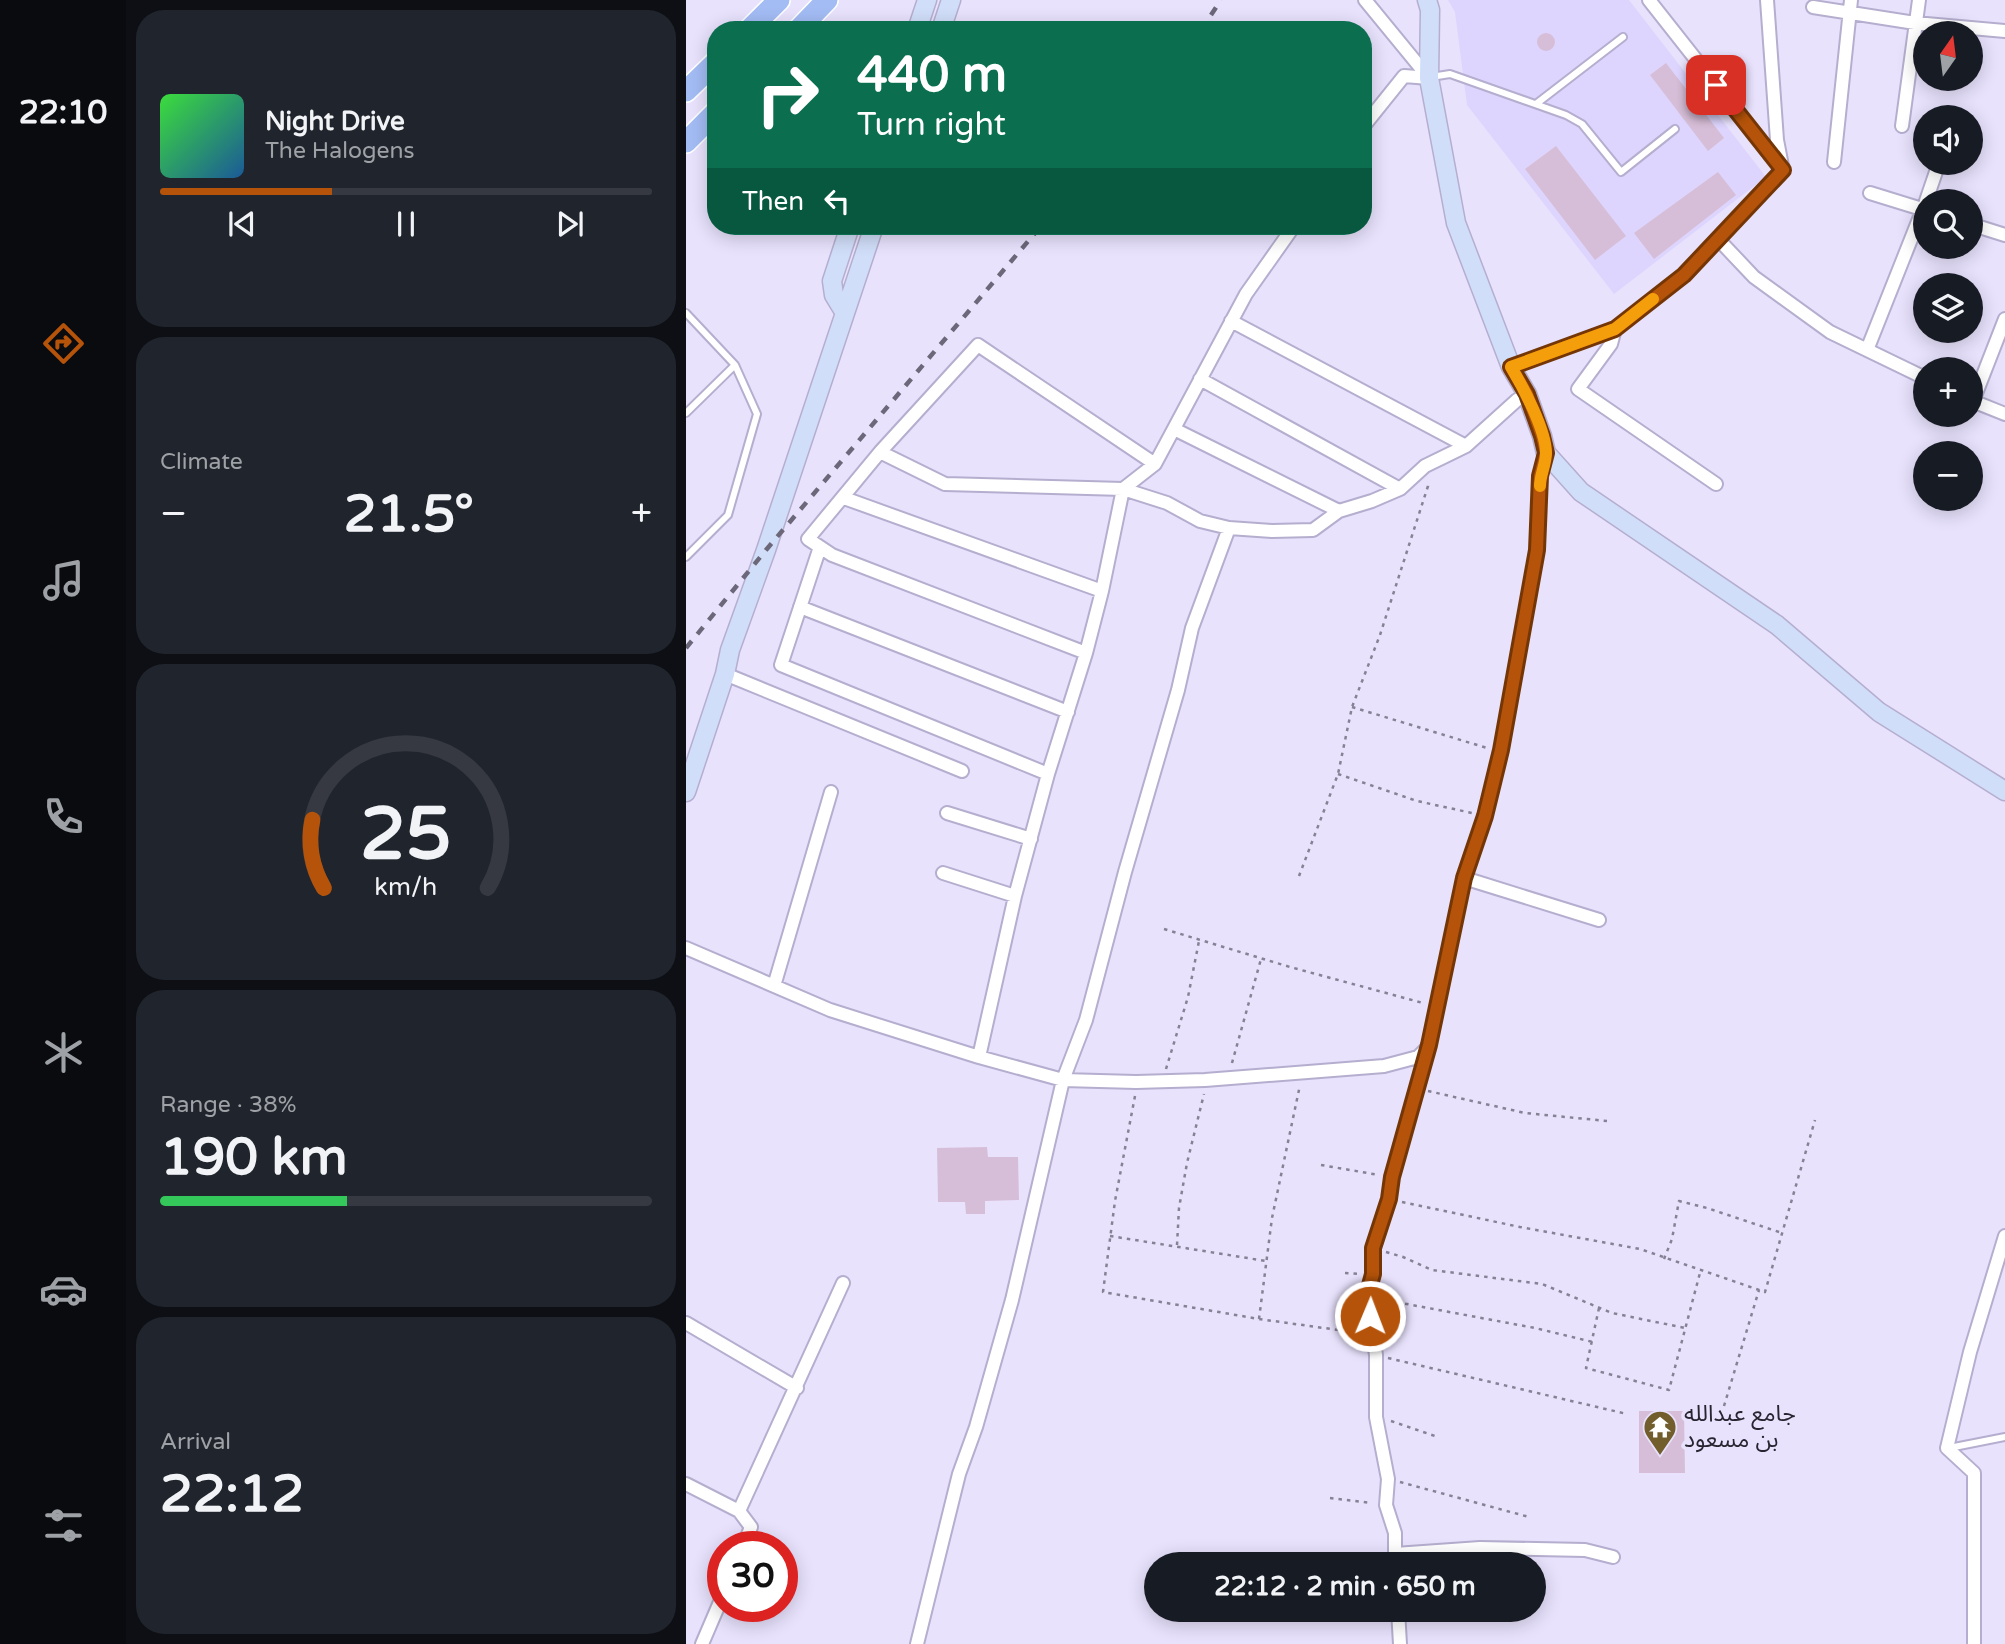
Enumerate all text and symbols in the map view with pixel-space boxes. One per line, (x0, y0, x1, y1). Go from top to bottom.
north arrow (1913, 21, 1983, 91)
map controls (1913, 21, 1983, 511)
text: 440 m (857, 46, 1007, 105)
icon: right (742, 49, 833, 140)
pin (1686, 55, 1746, 115)
icon: arrive (1697, 66, 1735, 104)
text: 22:10 (19, 94, 107, 132)
button: sound (1913, 105, 1983, 175)
text: Night Drive (265, 106, 405, 137)
text: Turn right (857, 106, 1006, 144)
text: The Halogens (265, 137, 414, 165)
icon: left (818, 182, 856, 220)
text: Then (742, 186, 804, 217)
button: search (1913, 189, 1983, 259)
icon: previous (223, 205, 261, 243)
icon: pause (387, 205, 425, 243)
icon: next (551, 205, 589, 243)
button: layers (1913, 273, 1983, 343)
icon: directions (39, 319, 88, 368)
button: + (1913, 357, 1983, 427)
button: − (1913, 441, 1983, 511)
text: Climate (160, 448, 243, 476)
text: 21.5° (344, 483, 474, 546)
text: − (160, 491, 187, 537)
text: + (631, 491, 652, 537)
icon: music (39, 556, 88, 605)
text: 25 (360, 791, 452, 879)
icon: phone (39, 792, 88, 841)
text: km/h (375, 872, 437, 902)
icon: climate (39, 1028, 88, 1077)
text: Range · 38% (160, 1091, 296, 1119)
text: 190 km (160, 1126, 348, 1189)
icon: car (39, 1265, 88, 1314)
position arrow (1333, 1279, 1407, 1353)
place label: جامع عبدالله بن مسعود (1684, 1400, 1796, 1454)
temple icon: جامع عبدالله بن مسعود (1641, 1408, 1679, 1457)
text: Arrival (160, 1428, 231, 1456)
text: 22:12 (160, 1463, 304, 1526)
icon: filters (39, 1501, 88, 1550)
speed limit sign: 30 (707, 1531, 798, 1622)
text: 22:12 · 2 min · 650 m (1214, 1571, 1476, 1602)

